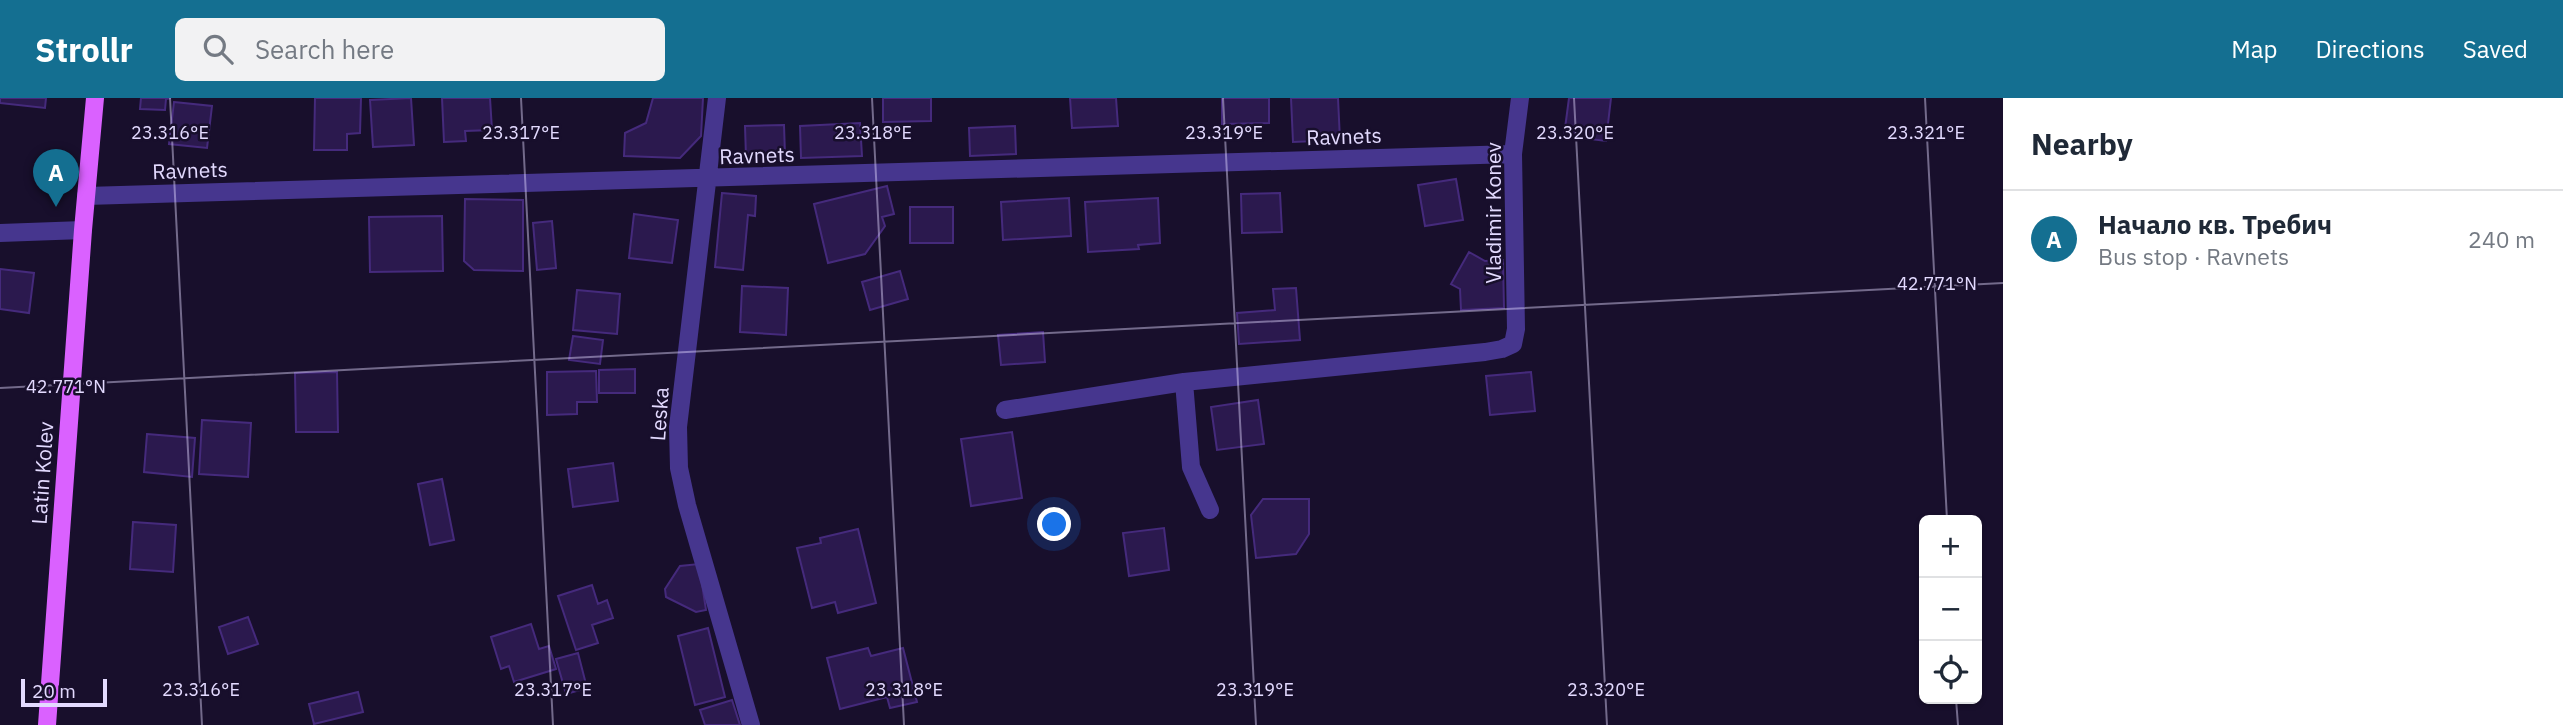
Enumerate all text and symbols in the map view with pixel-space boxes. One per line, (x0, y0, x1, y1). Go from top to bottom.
search box (175, 18, 665, 81)
text: Strollr (35, 28, 133, 71)
icon: search (199, 30, 237, 68)
text: Search here (255, 32, 394, 66)
text: Map (2231, 33, 2277, 65)
text: Directions (2315, 33, 2425, 65)
text: Saved (2463, 33, 2528, 65)
text: 23.316°E (131, 121, 209, 144)
text: 23.317°E (482, 121, 560, 144)
text: 23.318°E (834, 121, 912, 144)
text: 23.319°E (1185, 121, 1263, 144)
street label: Ravnets (1306, 121, 1382, 151)
text: 23.320°E (1536, 121, 1614, 144)
text: 23.321°E (1887, 121, 1965, 144)
text: Nearby (2031, 124, 2133, 163)
street label: Ravnets (719, 140, 795, 170)
street label: Vladimir Konev (1479, 142, 1507, 284)
pin: A (33, 149, 79, 207)
street label: Ravnets (152, 155, 228, 185)
text: Начало кв. Требич (2098, 207, 2332, 241)
text: A (2046, 224, 2062, 254)
text: 240 m (2468, 224, 2535, 254)
text: Bus stop · Ravnets (2098, 241, 2289, 271)
text: 42.771°N (1897, 272, 1977, 295)
text: 42.771°N (26, 375, 106, 398)
street label: Leska (643, 386, 675, 442)
street label: Latin Kolev (24, 421, 60, 525)
your location (1037, 507, 1071, 541)
map controls (1919, 515, 1982, 704)
button: + (1919, 515, 1982, 578)
button: − (1919, 578, 1982, 641)
button: locate (1919, 641, 1982, 704)
scale bar (21, 676, 107, 708)
text: 23.316°E (162, 678, 240, 701)
text: 23.317°E (514, 678, 592, 701)
text: 23.318°E (865, 678, 943, 701)
text: 23.319°E (1216, 678, 1294, 701)
text: 23.320°E (1567, 678, 1645, 701)
text: 20 m (32, 679, 76, 703)

